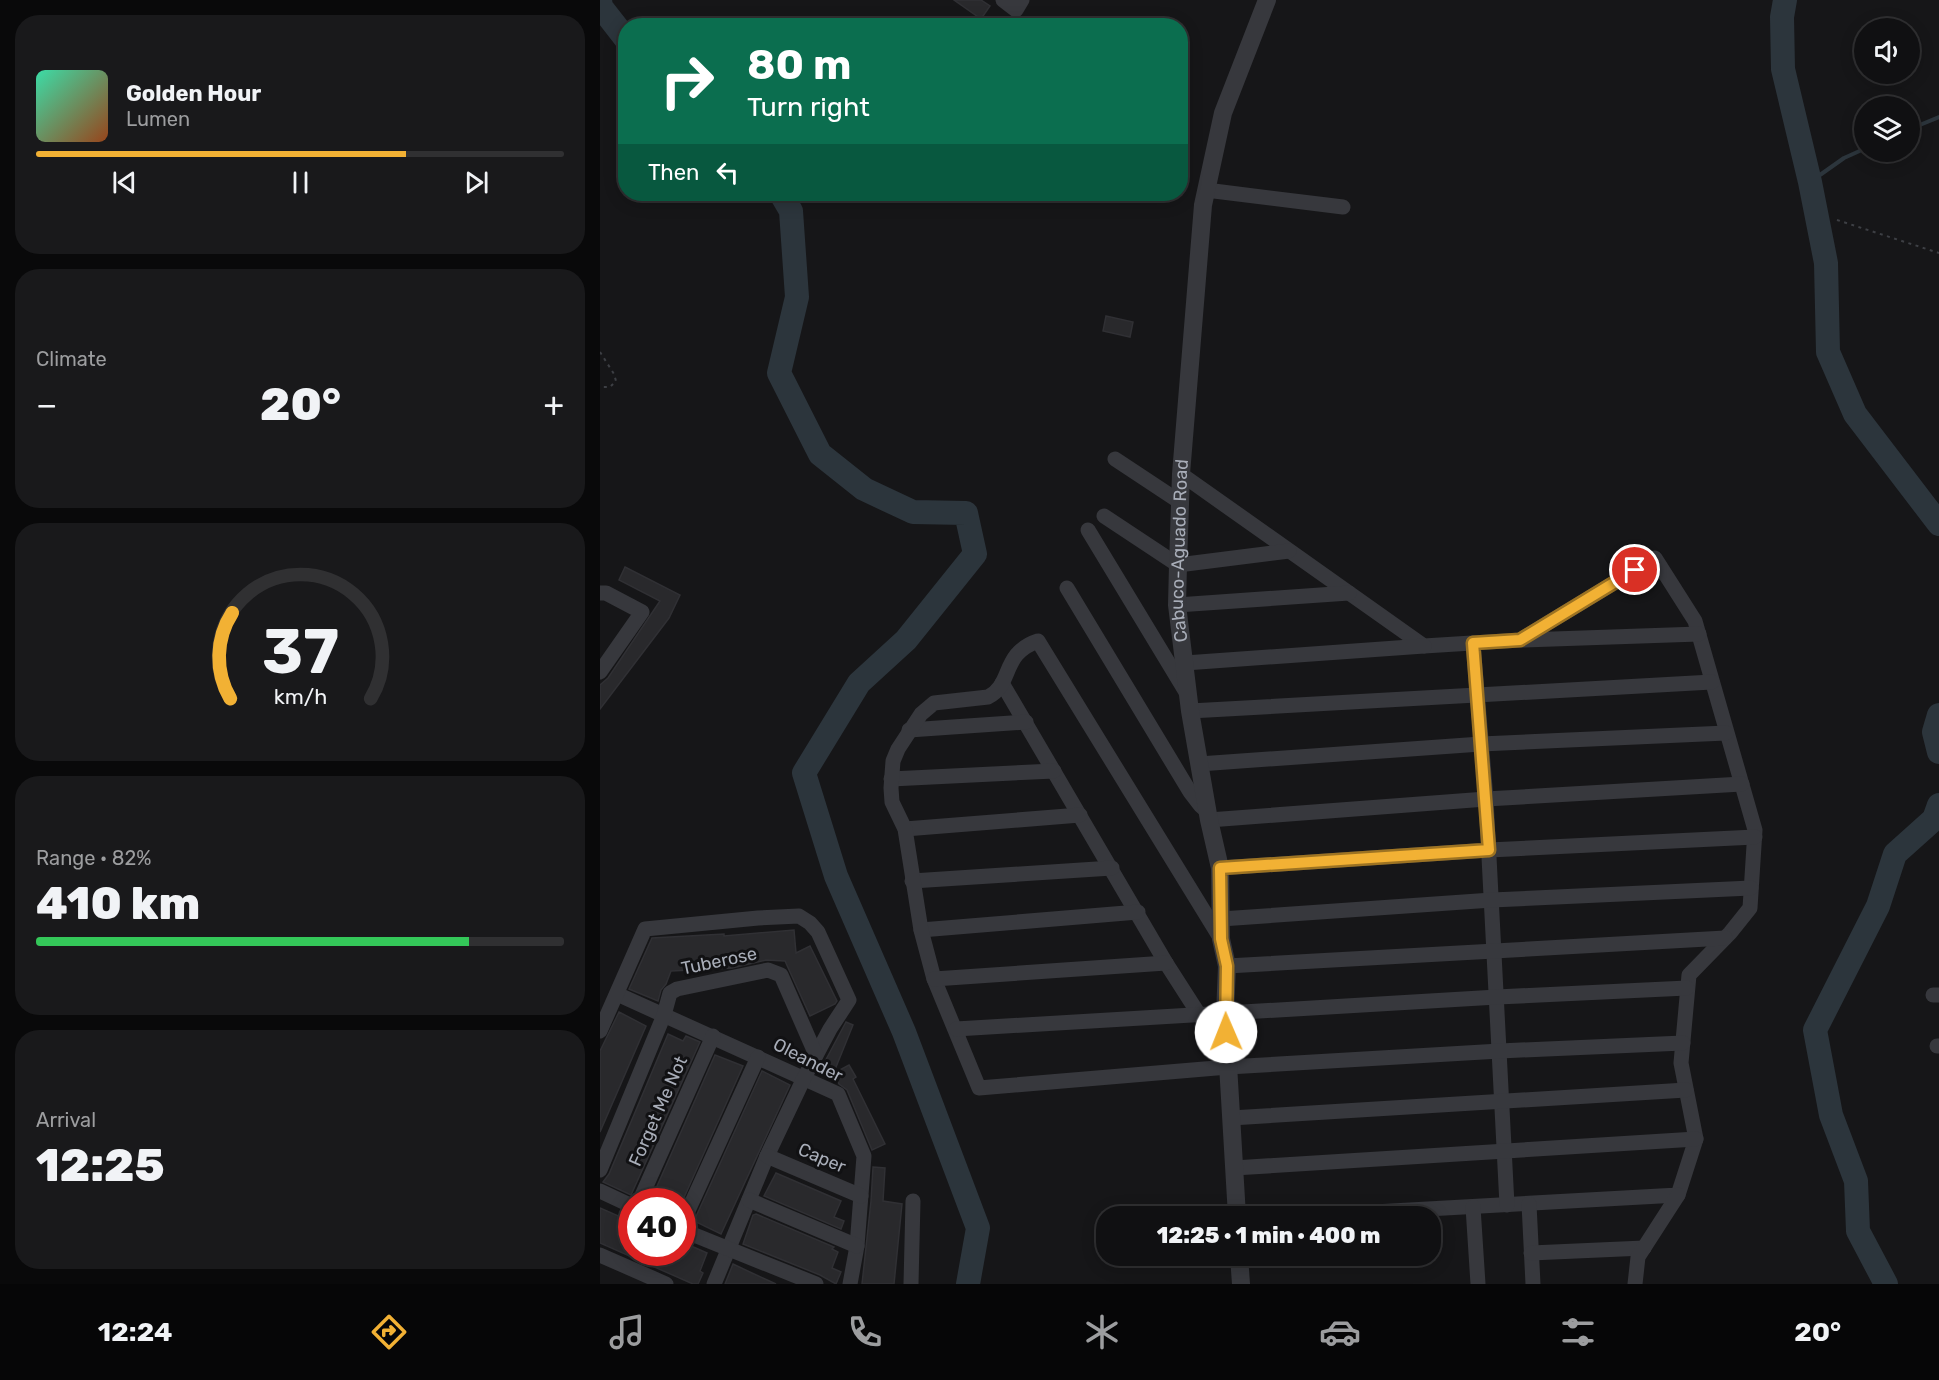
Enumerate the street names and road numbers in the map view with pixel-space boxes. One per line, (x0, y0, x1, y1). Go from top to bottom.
street label: Cabuco-Aguado Road (1166, 458, 1193, 644)
street label: Tuberose (679, 942, 759, 980)
street label: Oleander (770, 1033, 847, 1087)
street label: Forget Me Not (624, 1053, 692, 1169)
street label: Caper (795, 1138, 849, 1178)

